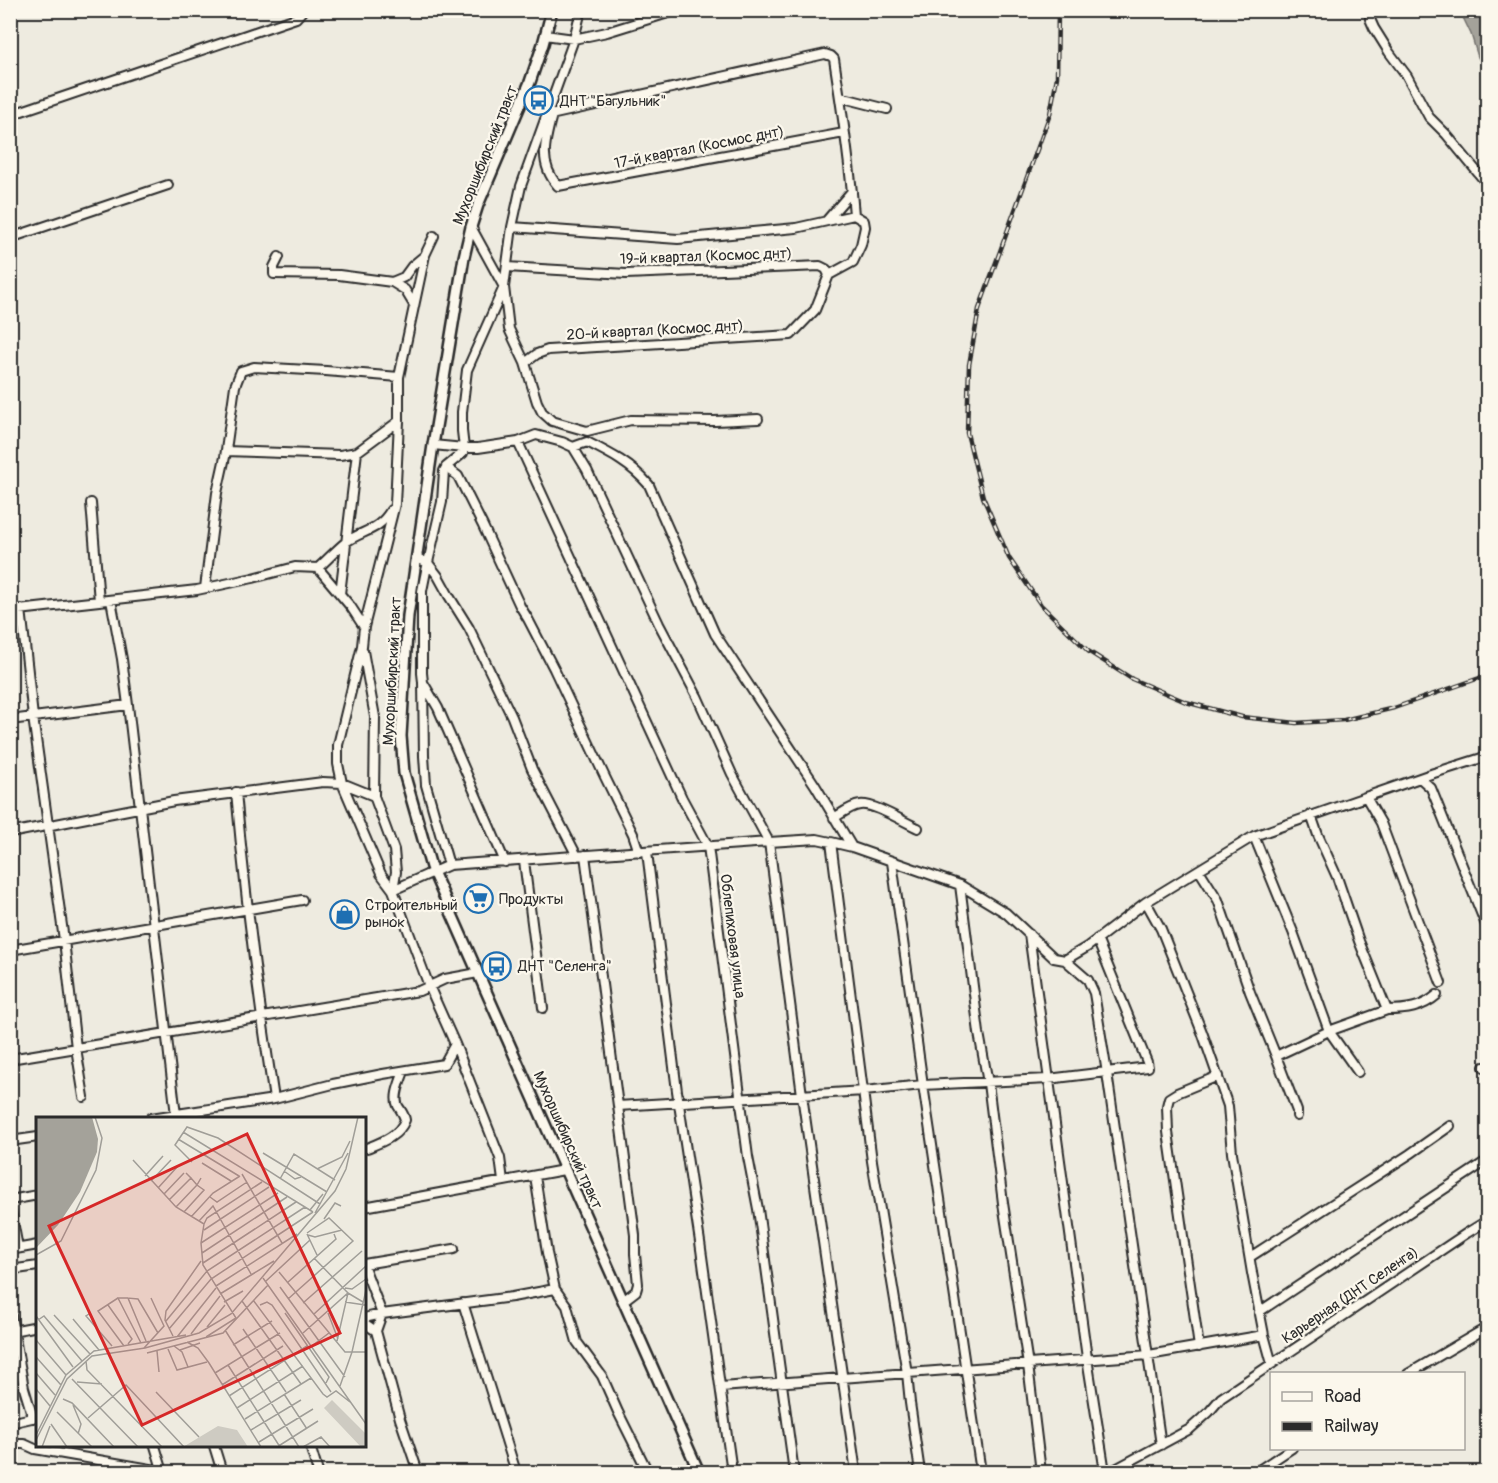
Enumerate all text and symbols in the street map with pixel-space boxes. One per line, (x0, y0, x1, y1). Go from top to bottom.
street label: Мухоршибирский тракт (449, 82, 522, 228)
bus stop icon: ДНТ "Багульник" (523, 85, 555, 117)
place label: ДНТ "Багульник" (559, 92, 666, 111)
street label: 17-й квартал (Космос днт) (613, 122, 786, 173)
street label: 19-й квартал (Космос днт) (620, 244, 793, 269)
street label: 20-й квартал (Космос днт) (566, 316, 744, 345)
street label: Мухоршибирский тракт (379, 596, 406, 746)
street label: Облепиховая улица (715, 873, 750, 999)
supermarket icon: Продукты (462, 883, 494, 915)
place label: Продукты (499, 890, 563, 909)
place label: Строительный рынок (365, 896, 458, 932)
shop icon: Строительный рынок (328, 898, 360, 930)
bus stop icon: ДНТ "Селенга" (481, 950, 513, 982)
place label: ДНТ "Селенга" (517, 957, 612, 976)
street label: Мухоршибирский тракт (529, 1068, 607, 1212)
inset map (36, 1117, 366, 1447)
street label: Карьерная (ДНТ Селенга) (1278, 1243, 1422, 1348)
legend (1270, 1372, 1465, 1450)
text: Road (1324, 1385, 1361, 1408)
text: Railway (1324, 1415, 1379, 1438)

